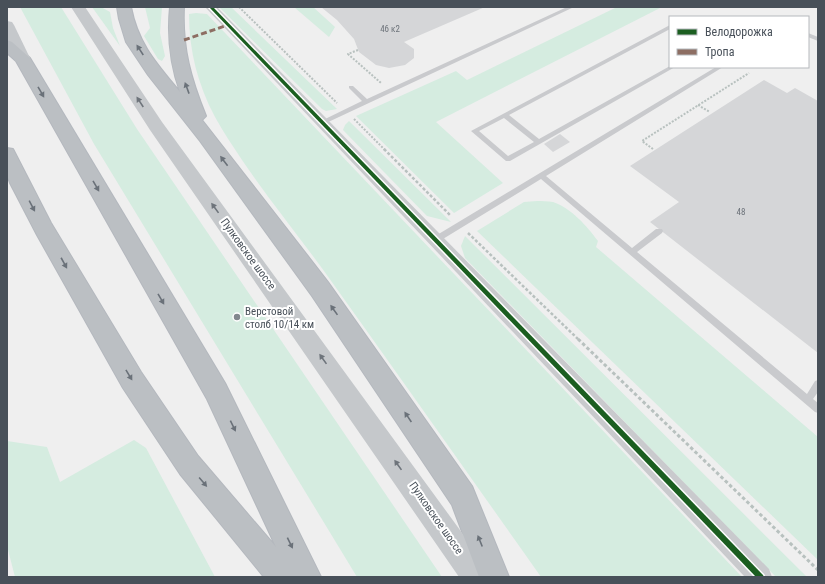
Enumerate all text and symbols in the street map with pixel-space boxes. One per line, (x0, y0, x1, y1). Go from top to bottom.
legend (669, 16, 809, 68)
house number: 46 к2 (380, 24, 400, 34)
text: Велодорожка (705, 25, 773, 39)
one-way arrow (136, 45, 144, 56)
text: Тропа (705, 45, 735, 59)
one-way arrow (183, 81, 189, 93)
one-way arrow (38, 86, 45, 98)
one-way arrow (136, 96, 144, 107)
one-way arrow (220, 156, 229, 167)
one-way arrow (92, 180, 99, 192)
one-way arrow (29, 200, 35, 212)
one-way arrow (211, 202, 219, 213)
house number: 48 (737, 207, 745, 217)
street label: Пулковское шоссе (218, 216, 278, 292)
one-way arrow (60, 257, 67, 269)
one-way arrow (158, 293, 165, 305)
one-way arrow (330, 304, 338, 315)
place label: Верстовой столб 10/14 км (245, 305, 314, 331)
marker: Верстовой столб 10/14 км (232, 312, 242, 322)
one-way arrow (319, 354, 327, 364)
one-way arrow (126, 370, 133, 381)
one-way arrow (404, 412, 412, 422)
one-way arrow (230, 421, 236, 432)
one-way arrow (394, 460, 402, 470)
one-way arrow (199, 477, 208, 488)
street label: Пулковское шоссе (406, 479, 466, 557)
one-way arrow (476, 534, 482, 546)
one-way arrow (287, 537, 293, 549)

